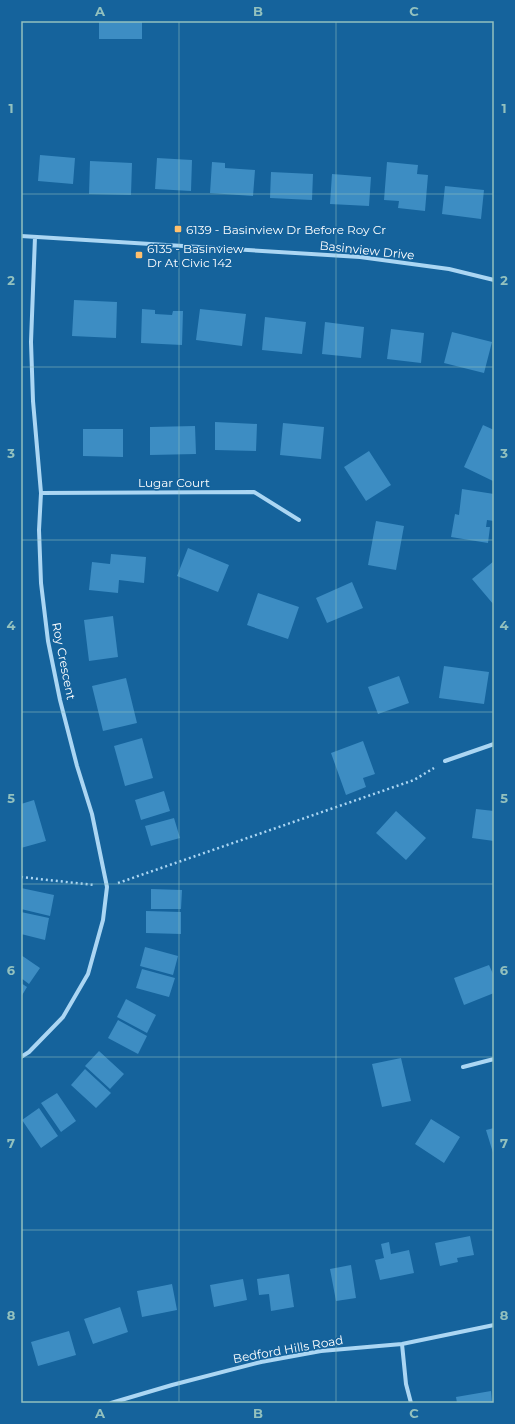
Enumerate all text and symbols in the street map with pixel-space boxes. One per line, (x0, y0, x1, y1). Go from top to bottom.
text: A (94, 3, 106, 19)
text: B (253, 3, 263, 19)
text: C (409, 3, 419, 19)
text: 1 (8, 100, 14, 116)
text: 1 (501, 100, 507, 116)
place label: 6139 - Basinview Dr Before Roy Cr (186, 222, 386, 237)
marker: 6139 - Basinview Dr Before Roy Cr (173, 224, 183, 234)
street label: Basinview Drive (319, 238, 415, 262)
place label: 6135 - Basinview Dr At Civic 142 (147, 241, 244, 270)
marker: 6135 - Basinview Dr At Civic 142 (134, 250, 144, 260)
text: 2 (7, 272, 15, 288)
text: 2 (500, 272, 508, 288)
text: 3 (6, 445, 15, 461)
text: 3 (499, 445, 508, 461)
street label: Lugar Court (138, 475, 210, 490)
text: 4 (7, 617, 16, 633)
text: 4 (500, 617, 509, 633)
street label: Roy Crescent (49, 621, 79, 701)
text: 5 (7, 790, 15, 806)
text: 5 (500, 790, 508, 806)
text: 6 (7, 962, 16, 978)
text: 6 (500, 962, 509, 978)
text: 7 (7, 1135, 15, 1151)
text: 7 (500, 1135, 508, 1151)
text: 8 (7, 1307, 16, 1323)
text: 8 (500, 1307, 509, 1323)
street label: Bedford Hills Road (232, 1332, 344, 1366)
text: A (94, 1405, 106, 1421)
text: B (253, 1405, 263, 1421)
text: C (409, 1405, 419, 1421)

